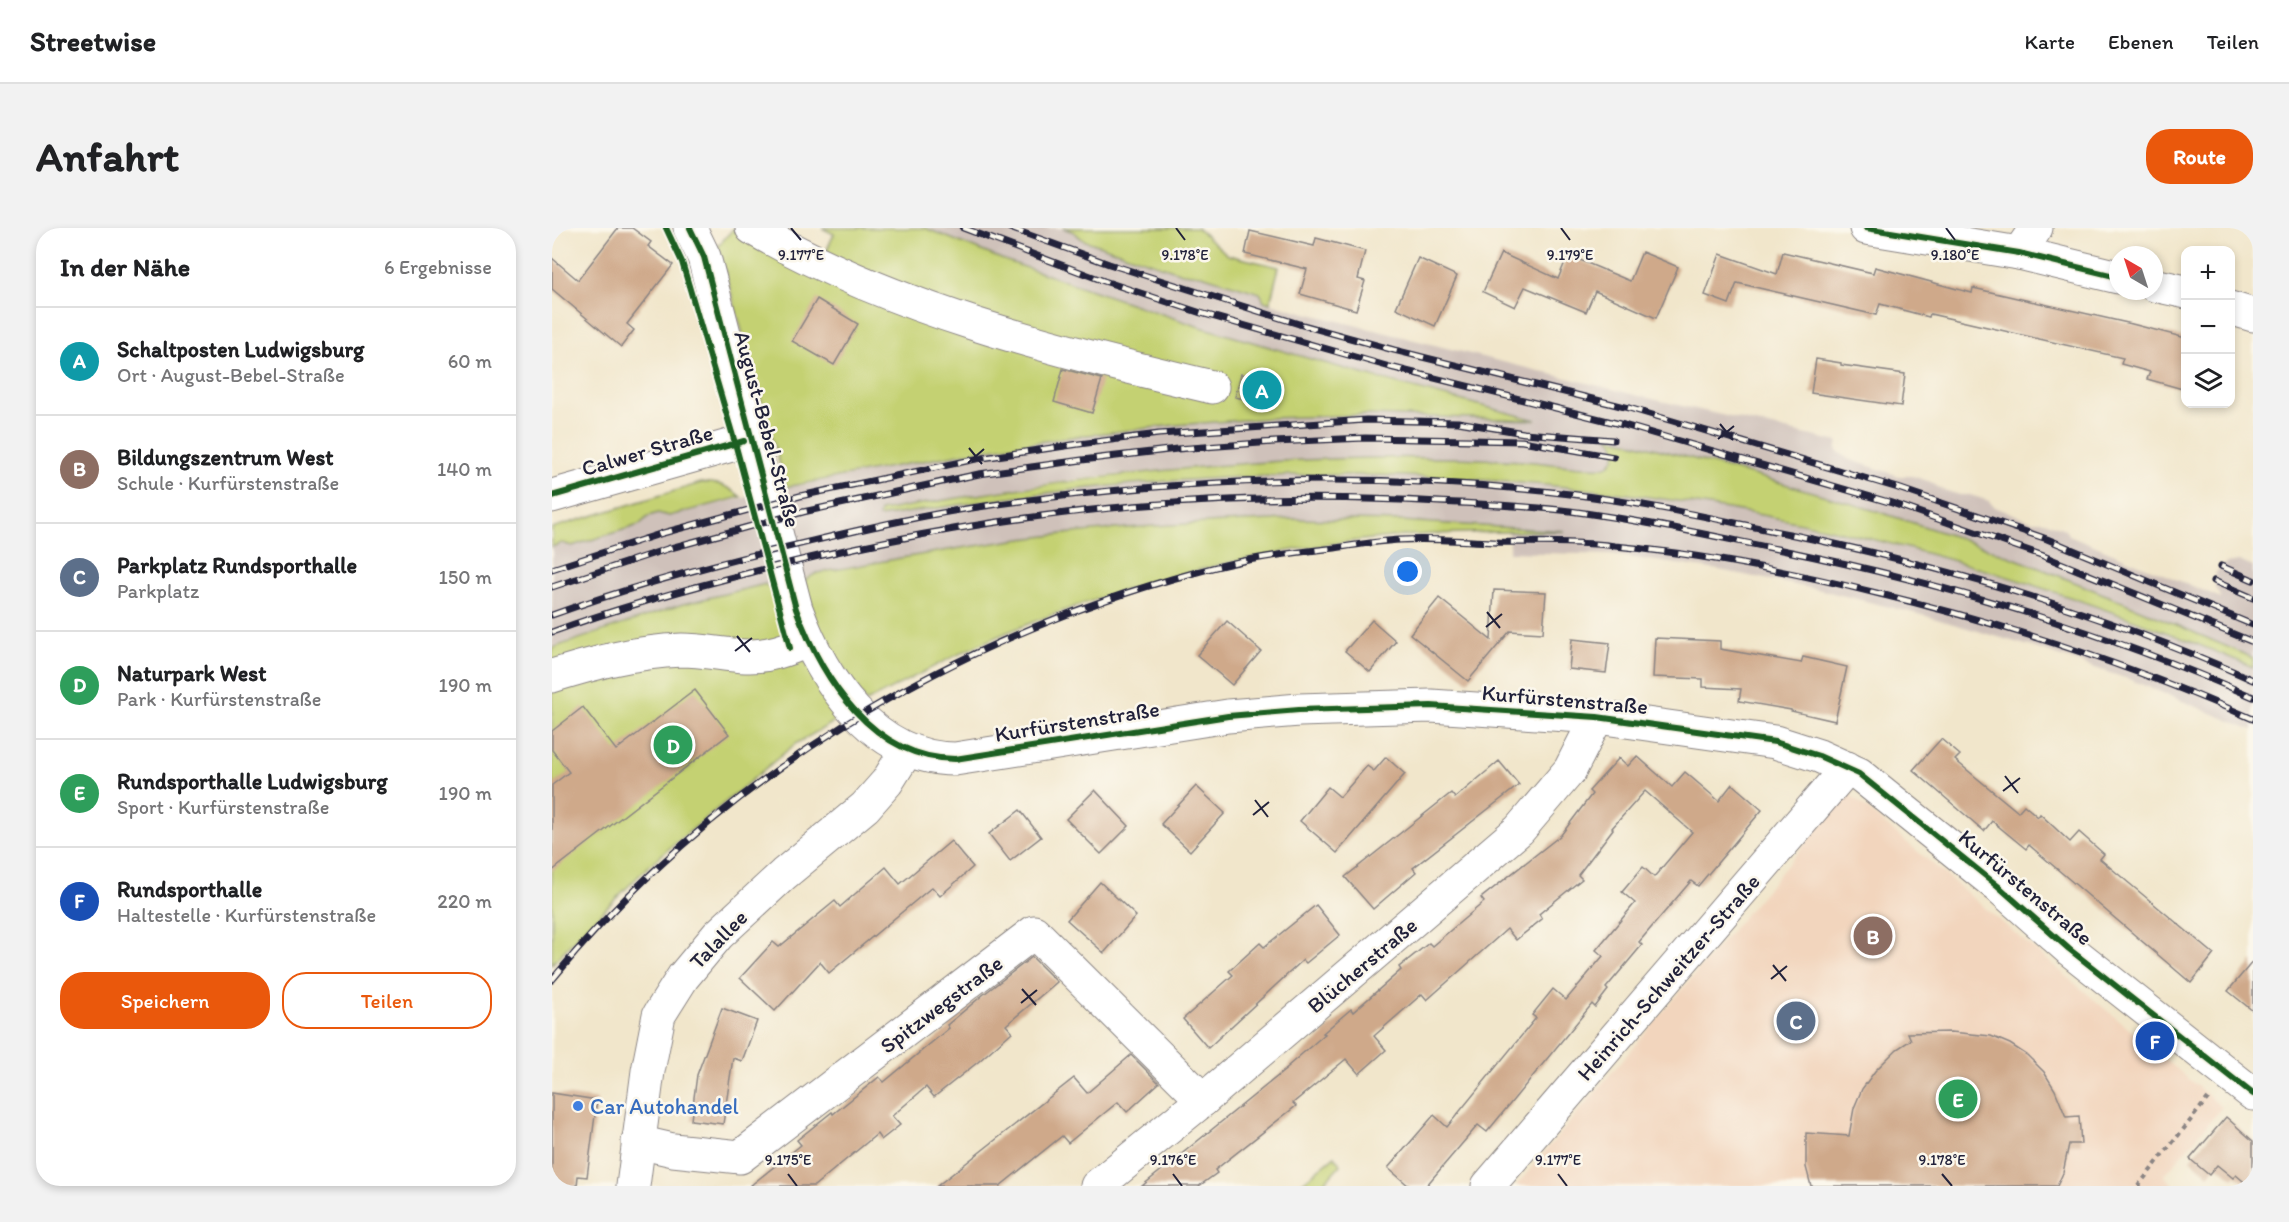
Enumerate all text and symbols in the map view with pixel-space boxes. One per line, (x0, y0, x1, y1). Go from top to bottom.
text: Streetwise (30, 24, 156, 58)
text: Karte (2025, 29, 2075, 54)
text: Ebenen (2108, 29, 2174, 54)
text: Teilen (2207, 29, 2259, 54)
button: Route (2146, 129, 2253, 184)
text: Anfahrt (36, 131, 179, 182)
text: 9.177°E (778, 246, 824, 264)
text: 9.178°E (1162, 246, 1208, 264)
text: 9.179°E (1547, 246, 1593, 264)
text: 9.180°E (1931, 246, 1979, 264)
north arrow (2109, 246, 2163, 300)
map controls (2181, 246, 2235, 408)
button: + (2181, 246, 2235, 300)
text: In der Nähe (60, 251, 190, 283)
text: 6 Ergebnisse (384, 255, 492, 279)
button: − (2181, 300, 2235, 354)
street label: August-Bebel-Straße (728, 328, 807, 530)
text: Schaltposten Ludwigsburg (117, 336, 364, 363)
text: A (73, 349, 86, 373)
text: 60 m (448, 349, 492, 373)
button: layers (2181, 354, 2235, 408)
text: Ort · August-Bebel-Straße (117, 363, 345, 387)
pin: A (1242, 368, 1282, 412)
street label: Calwer Straße (578, 419, 716, 482)
text: Bildungszentrum West (117, 444, 334, 471)
text: B (73, 457, 86, 481)
text: 140 m (437, 457, 492, 481)
text: Schule · Kurfürstenstraße (117, 471, 339, 495)
text: Parkplatz Rundsporthalle (117, 552, 357, 579)
your location (1393, 557, 1422, 586)
text: C (73, 565, 86, 589)
text: 150 m (439, 565, 492, 589)
text: Parkplatz (117, 579, 199, 603)
text: Naturpark West (117, 660, 266, 687)
text: D (73, 673, 86, 697)
text: 190 m (439, 673, 492, 697)
street label: Kurfürstenstraße (1481, 679, 1649, 720)
text: Park · Kurfürstenstraße (117, 687, 322, 711)
street label: Kurfürstenstraße (993, 695, 1161, 748)
pin: D (654, 722, 692, 768)
text: Rundsporthalle Ludwigsburg (117, 768, 388, 795)
text: E (74, 781, 85, 805)
text: 190 m (439, 781, 492, 805)
text: Sport · Kurfürstenstraße (117, 795, 329, 819)
street label: Kurfürstenstraße (1953, 824, 2098, 951)
street label: Heinrich-Schweitzer-Straße (1571, 868, 1766, 1086)
text: Rundsporthalle (117, 876, 262, 903)
text: F (74, 889, 85, 913)
text: 220 m (437, 889, 492, 913)
text: Haltestelle · Kurfürstenstraße (117, 903, 376, 927)
street label: Talallee (684, 904, 753, 975)
street label: Blücherstraße (1302, 912, 1423, 1019)
pin: B (1854, 914, 1892, 958)
street label: Spitzwegstraße (875, 950, 1008, 1059)
button: Speichern (60, 972, 270, 1029)
button: Teilen (282, 972, 492, 1029)
pin: C (1776, 998, 1816, 1044)
pin: F (2136, 1018, 2174, 1064)
pin: E (1938, 1076, 1978, 1122)
place label: Car Autohandel (590, 1093, 739, 1120)
marker: Car Autohandel (571, 1099, 585, 1113)
text: 9.175°E (765, 1151, 811, 1169)
text: 9.176°E (1150, 1151, 1196, 1169)
text: 9.177°E (1535, 1151, 1581, 1169)
text: 9.178°E (1919, 1151, 1965, 1169)

